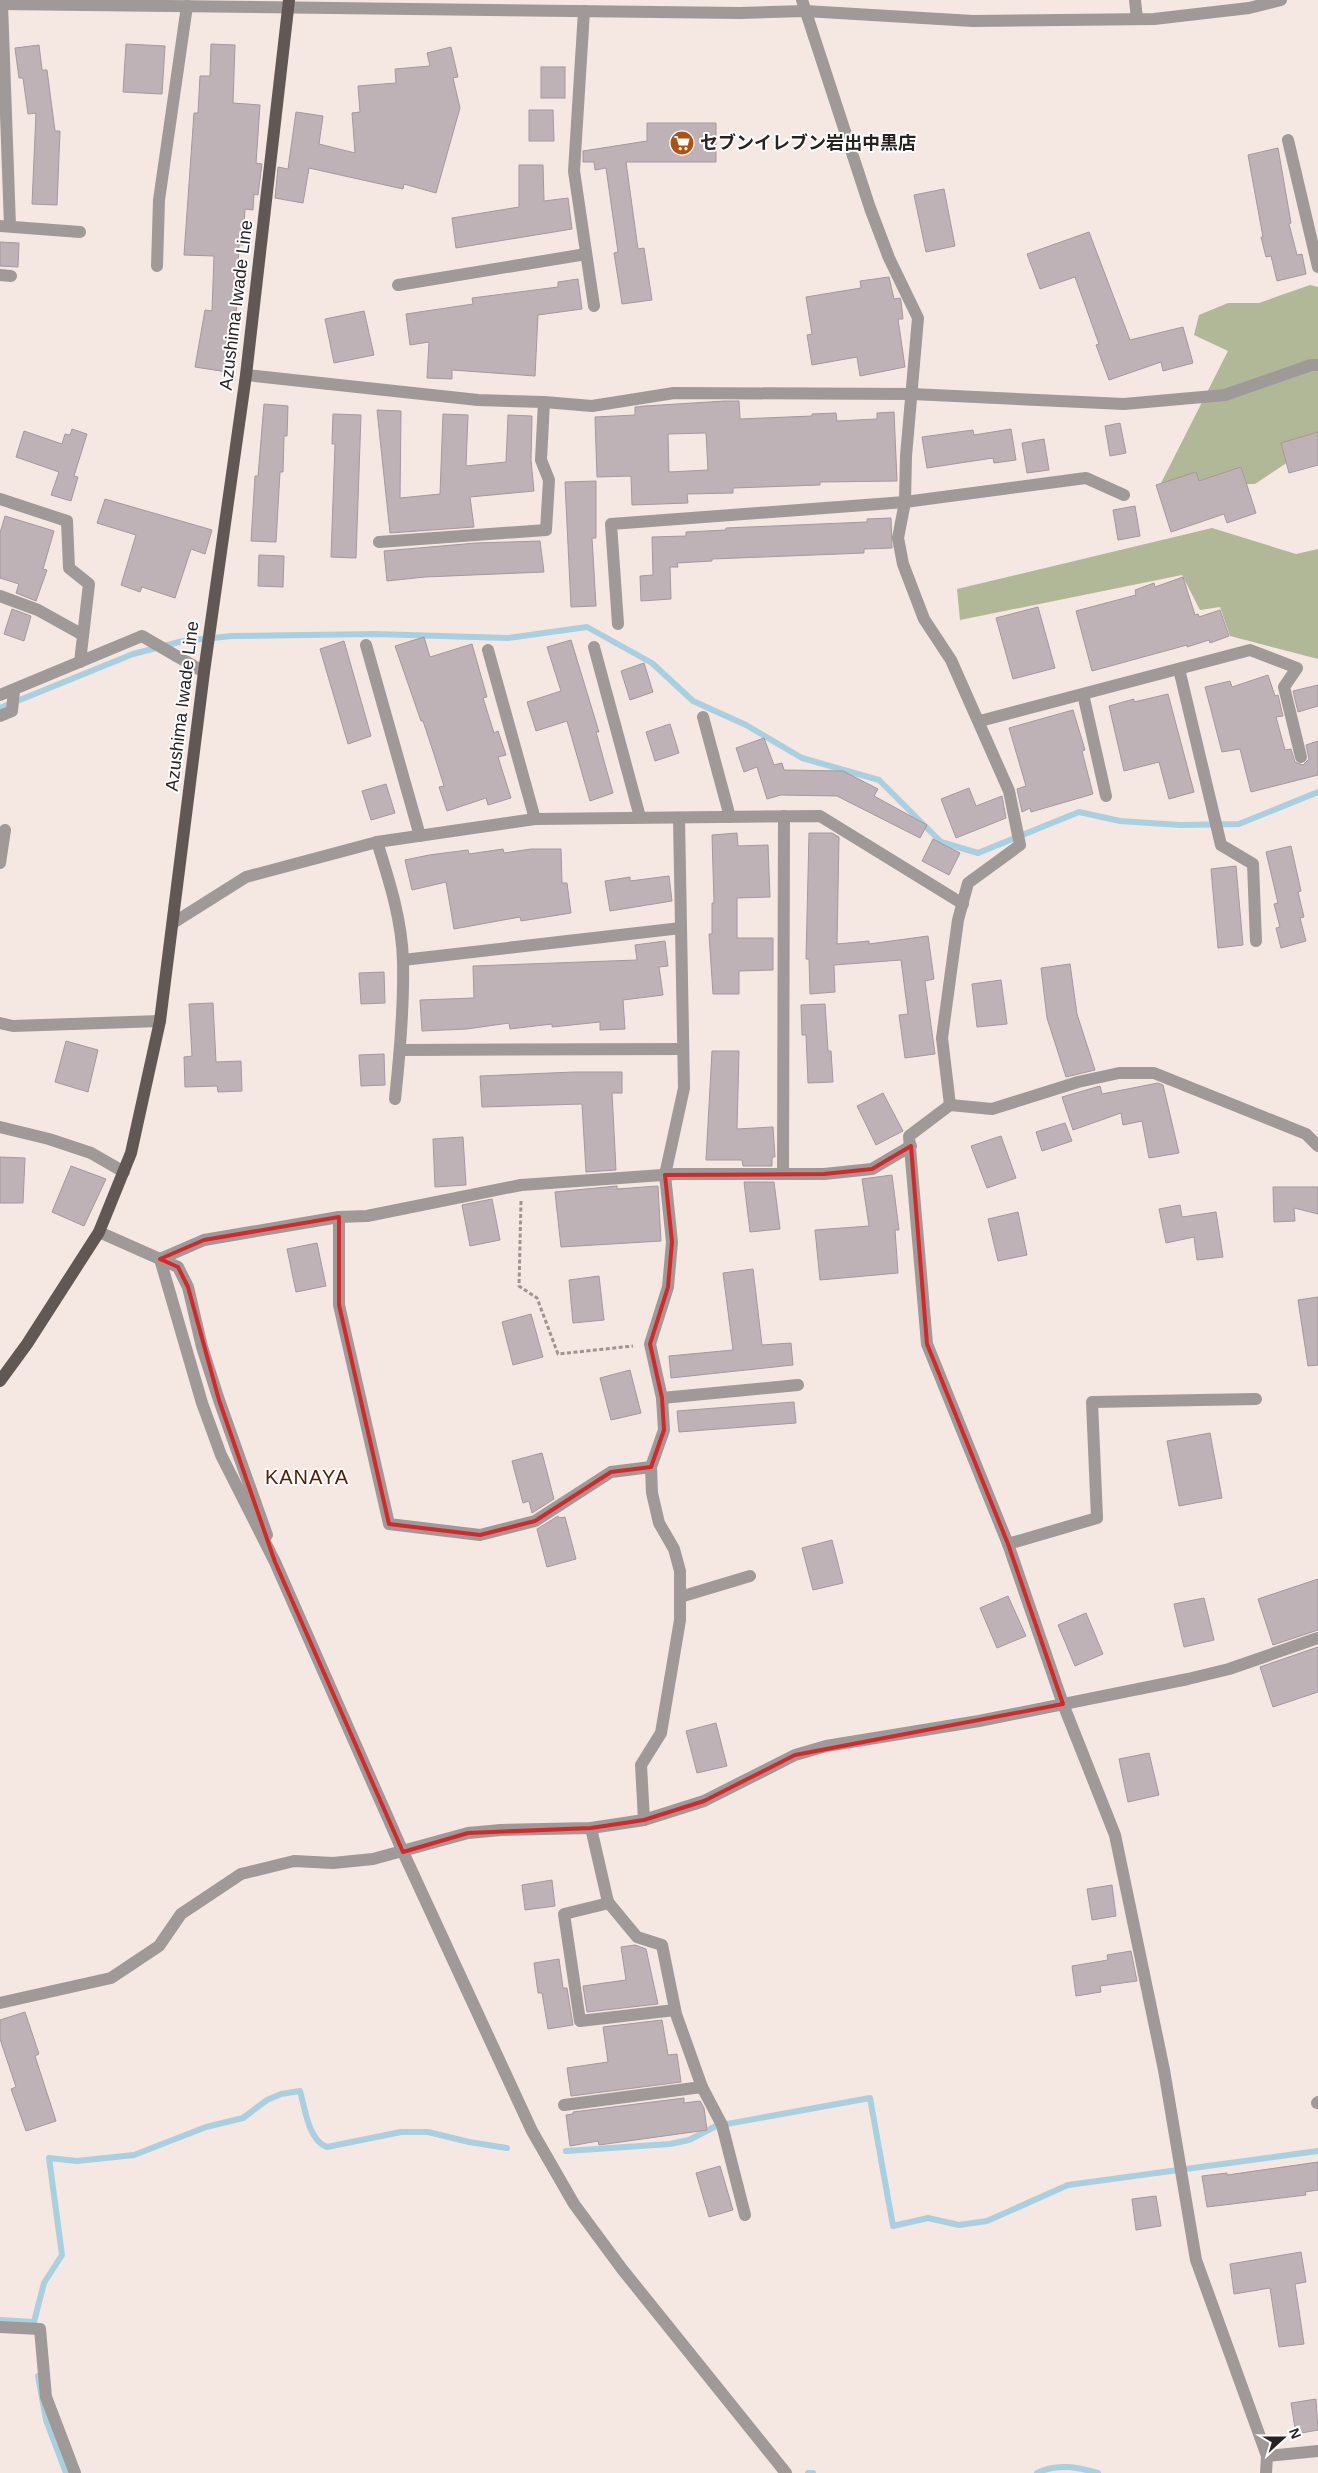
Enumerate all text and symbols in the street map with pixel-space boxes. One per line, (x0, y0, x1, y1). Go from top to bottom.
supermarket icon: セブンイレブン岩出中黒店 (669, 130, 695, 156)
place label: セブンイレブン岩出中黒店 (700, 133, 916, 153)
street label: Azushima Iwade Line (216, 219, 256, 391)
street label: Azushima Iwade Line (162, 620, 202, 792)
district label: KANAYA (265, 1466, 349, 1488)
north arrow (1258, 2413, 1308, 2463)
text: N (1286, 2426, 1304, 2441)

